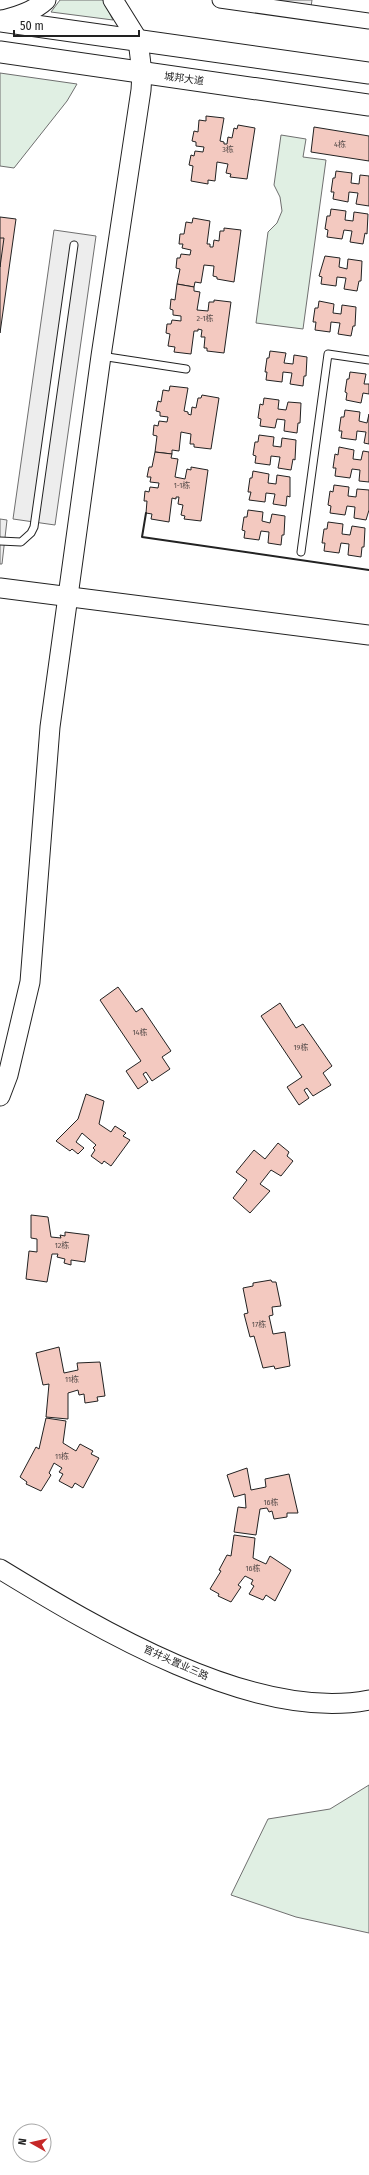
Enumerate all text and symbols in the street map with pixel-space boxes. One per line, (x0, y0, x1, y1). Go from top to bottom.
scale bar (14, 12, 139, 38)
text: 50 m (20, 19, 44, 33)
street label: 城邦大道 (163, 70, 205, 88)
house number: 4栋 (334, 139, 346, 149)
house number: 3栋 (222, 144, 234, 154)
house number: 2-1栋 (196, 313, 214, 323)
house number: 1-1栋 (174, 480, 190, 490)
house number: 14栋 (133, 1027, 148, 1037)
house number: 19栋 (293, 1042, 309, 1052)
house number: 12栋 (55, 1240, 69, 1250)
house number: 17栋 (252, 1319, 266, 1329)
house number: 11栋 (65, 1374, 79, 1384)
house number: 11栋 (55, 1451, 69, 1461)
house number: 16栋 (263, 1497, 279, 1507)
house number: 16栋 (245, 1563, 261, 1573)
street label: 官井头置业三路 (142, 1643, 210, 1683)
north arrow (12, 2123, 52, 2163)
text: N (16, 2138, 29, 2146)

